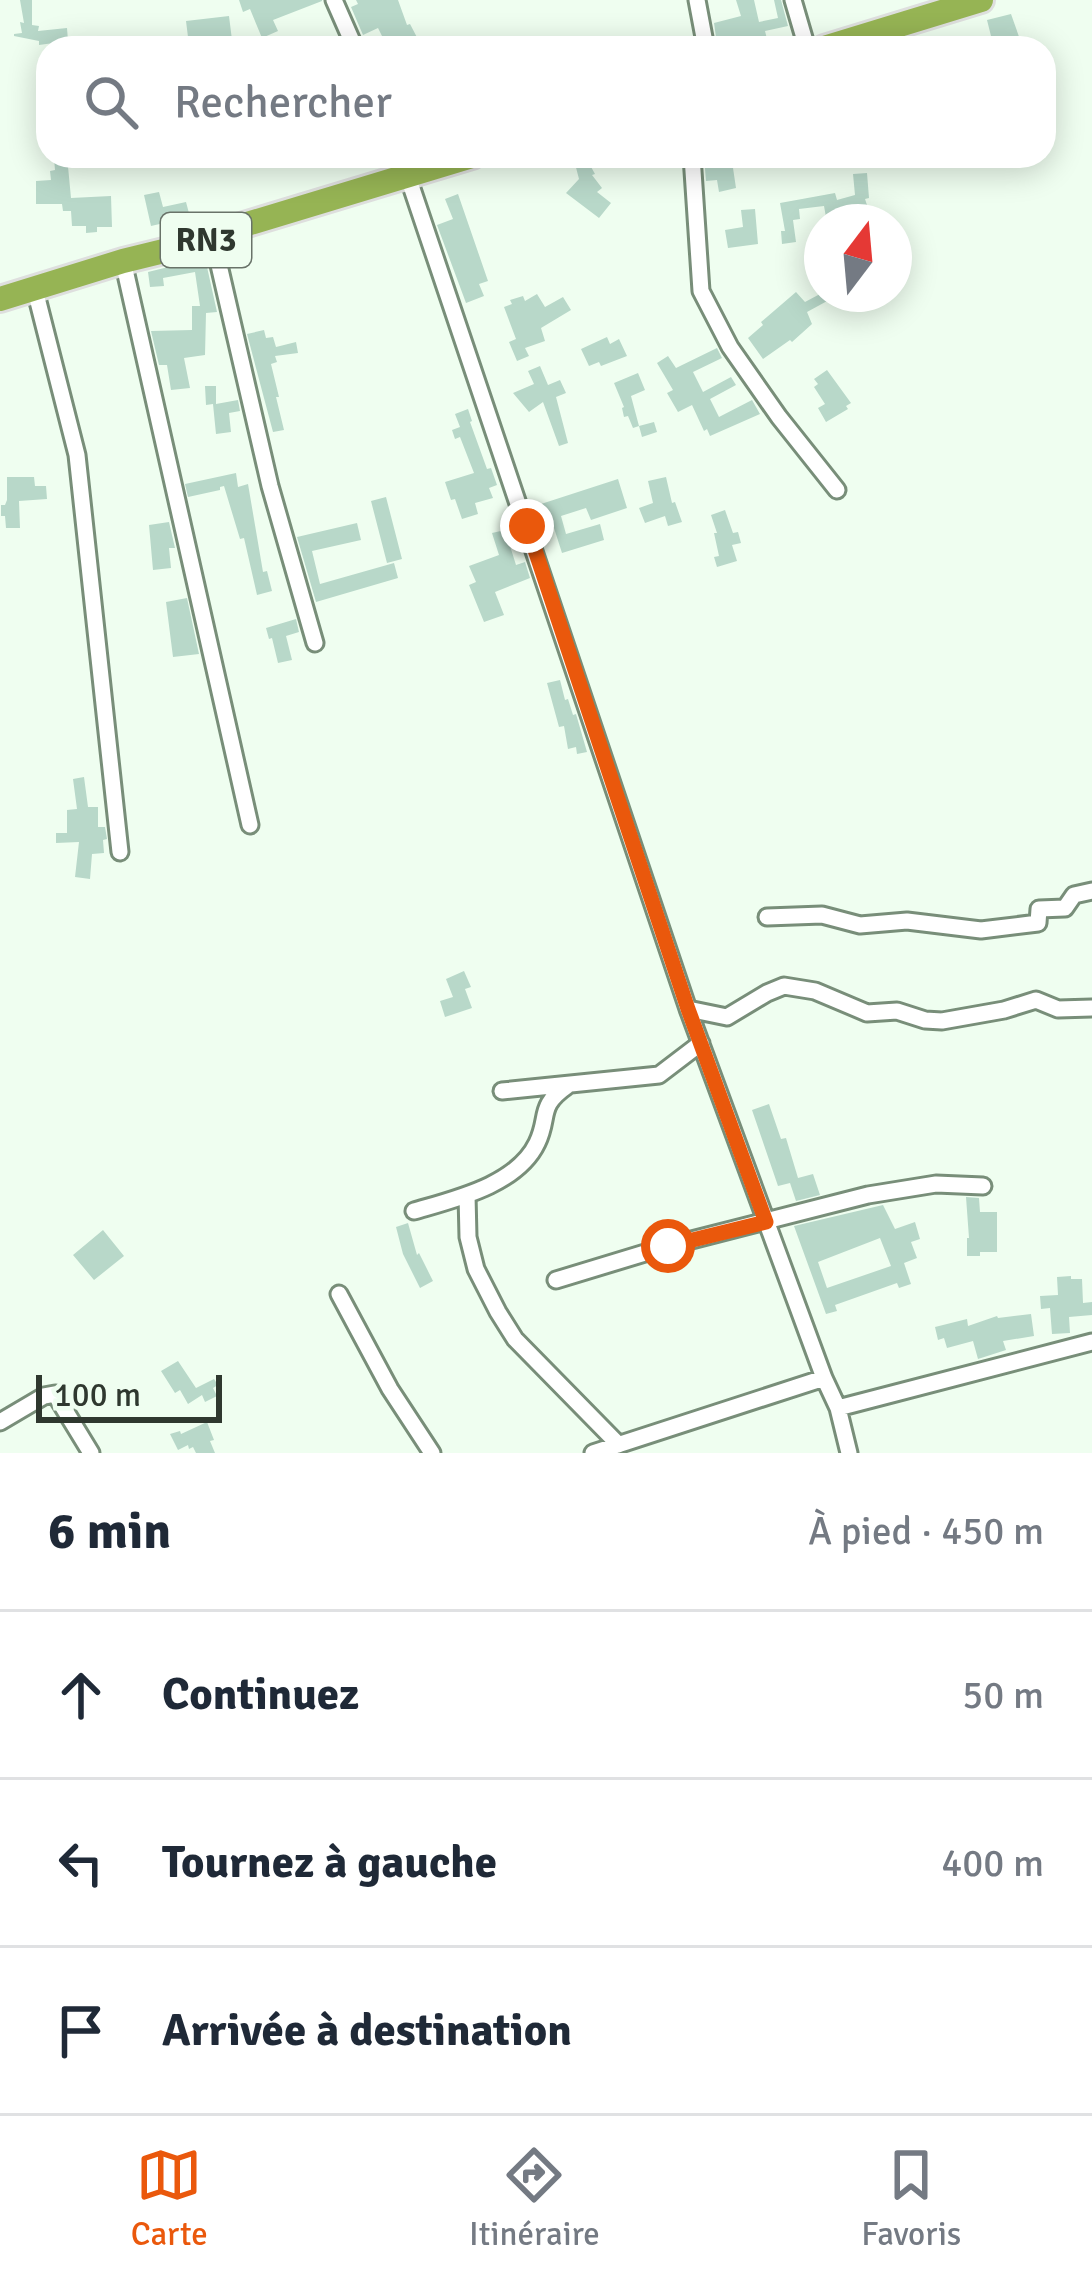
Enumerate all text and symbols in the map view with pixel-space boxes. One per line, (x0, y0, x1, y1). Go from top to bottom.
search box (36, 36, 1056, 168)
icon: search (78, 69, 144, 135)
text: Rechercher (174, 75, 392, 130)
north arrow (804, 204, 912, 312)
road number: RN3 (161, 213, 251, 267)
route end (500, 499, 554, 553)
route start (641, 1219, 695, 1273)
scale bar (36, 1369, 222, 1422)
text: 100 m (54, 1375, 141, 1416)
text: 6 min (48, 1500, 171, 1563)
text: À pied · 450 m (808, 1507, 1044, 1555)
icon: ahead (48, 1662, 114, 1728)
text: Continuez (162, 1667, 359, 1722)
text: 50 m (962, 1671, 1044, 1719)
icon: left (48, 1830, 114, 1896)
text: Tournez à gauche (162, 1835, 497, 1890)
text: 400 m (941, 1839, 1044, 1887)
icon: arrive (48, 1998, 114, 2064)
text: Arrivée à destination (162, 2003, 572, 2058)
tab: Carte (131, 2142, 208, 2255)
tab: Itinéraire (469, 2142, 600, 2255)
tab: Favoris (861, 2142, 961, 2255)

